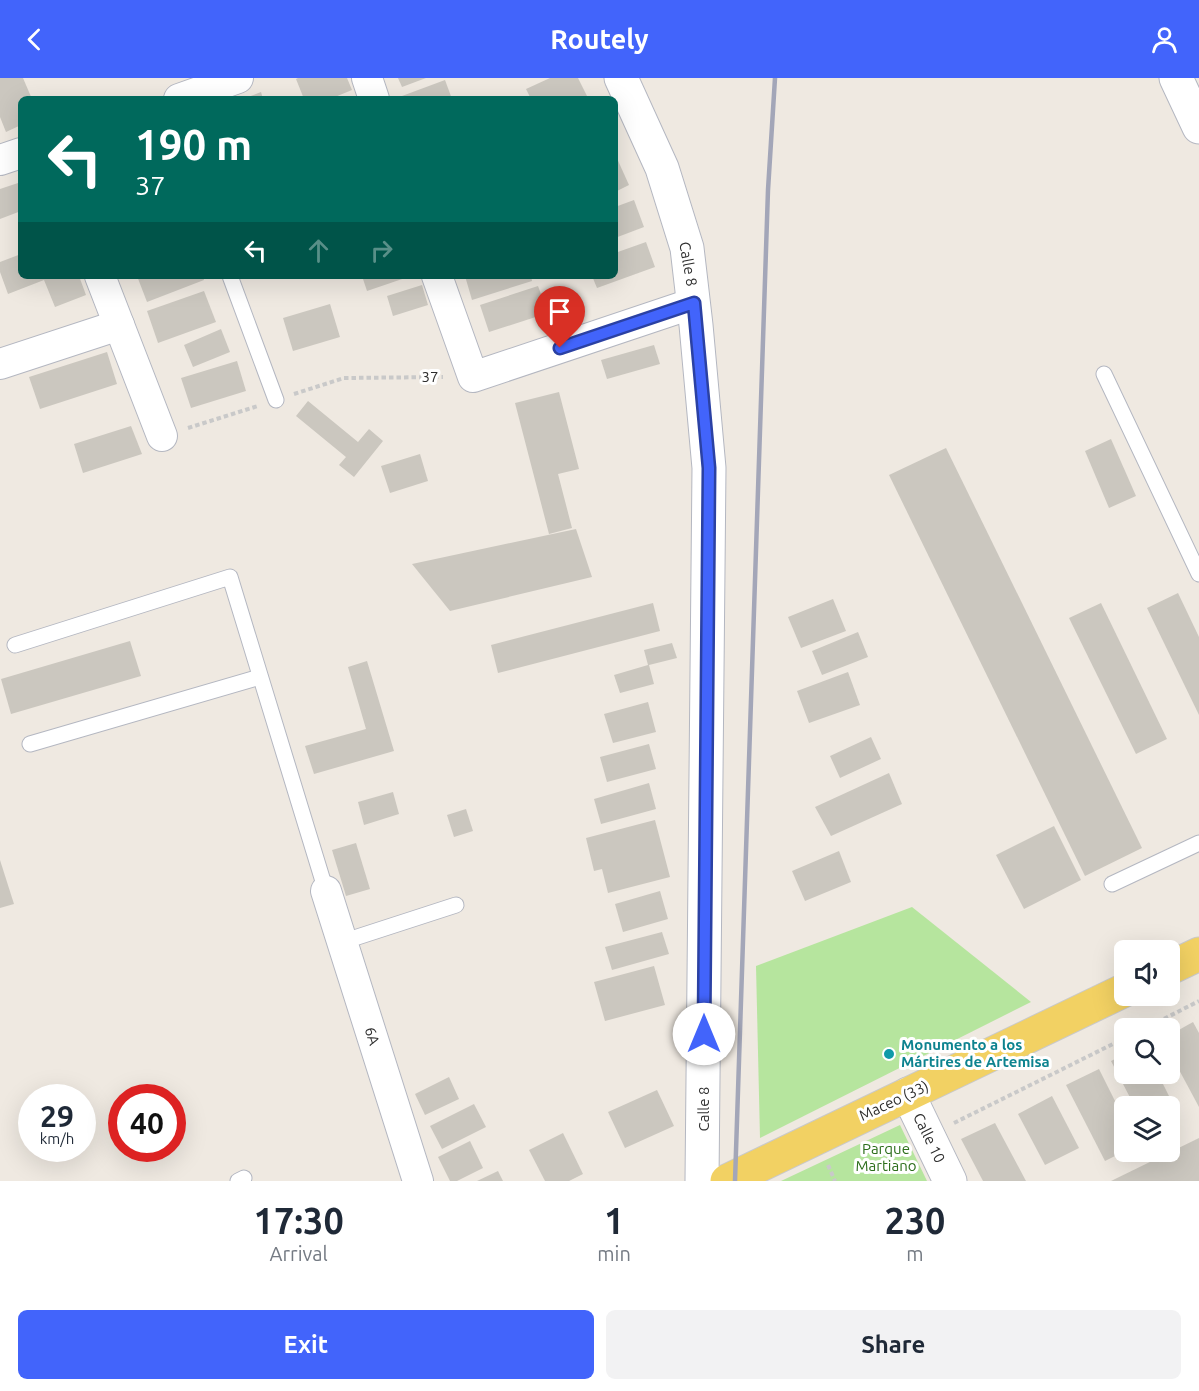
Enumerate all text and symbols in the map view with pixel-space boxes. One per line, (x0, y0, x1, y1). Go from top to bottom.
icon: back (18, 23, 51, 56)
icon: person (1148, 23, 1181, 56)
text: Routely (550, 24, 649, 54)
icon: left (36, 120, 114, 198)
text: 190 m (135, 121, 252, 168)
text: 37 (135, 170, 165, 200)
icon: left (239, 234, 272, 267)
icon: ahead (302, 234, 335, 267)
icon: right (365, 234, 398, 267)
street label: Calle 8 (676, 240, 701, 288)
pin (534, 286, 585, 348)
icon: arrive (543, 295, 576, 328)
street label: 37 (422, 368, 438, 385)
map controls (1114, 940, 1180, 1162)
button: sound (1114, 940, 1180, 1006)
position arrow (672, 1002, 736, 1066)
button: search (1114, 1018, 1180, 1084)
street label: 6A (362, 1025, 383, 1047)
place label: Monumento a los Mártires de Artemisa (901, 1036, 1050, 1070)
marker: Monumento a los Mártires de Artemisa (882, 1047, 896, 1061)
street label: Maceo (33) (856, 1077, 931, 1124)
speed limit sign: 40 (108, 1084, 186, 1162)
street label: Calle 8 (695, 1087, 712, 1131)
button: layers (1114, 1096, 1180, 1162)
text: 29 (40, 1099, 74, 1133)
street label: Calle 10 (910, 1110, 949, 1166)
text: km/h (40, 1130, 74, 1147)
park label: Parque Martiano (855, 1140, 917, 1174)
text: 17:30 (254, 1200, 344, 1241)
text: 1 (604, 1200, 624, 1241)
text: 230 (884, 1200, 945, 1241)
text: Arrival (270, 1242, 328, 1265)
text: min (597, 1242, 631, 1265)
text: m (906, 1242, 924, 1265)
button: Exit (18, 1310, 594, 1379)
button: Share (606, 1310, 1181, 1379)

